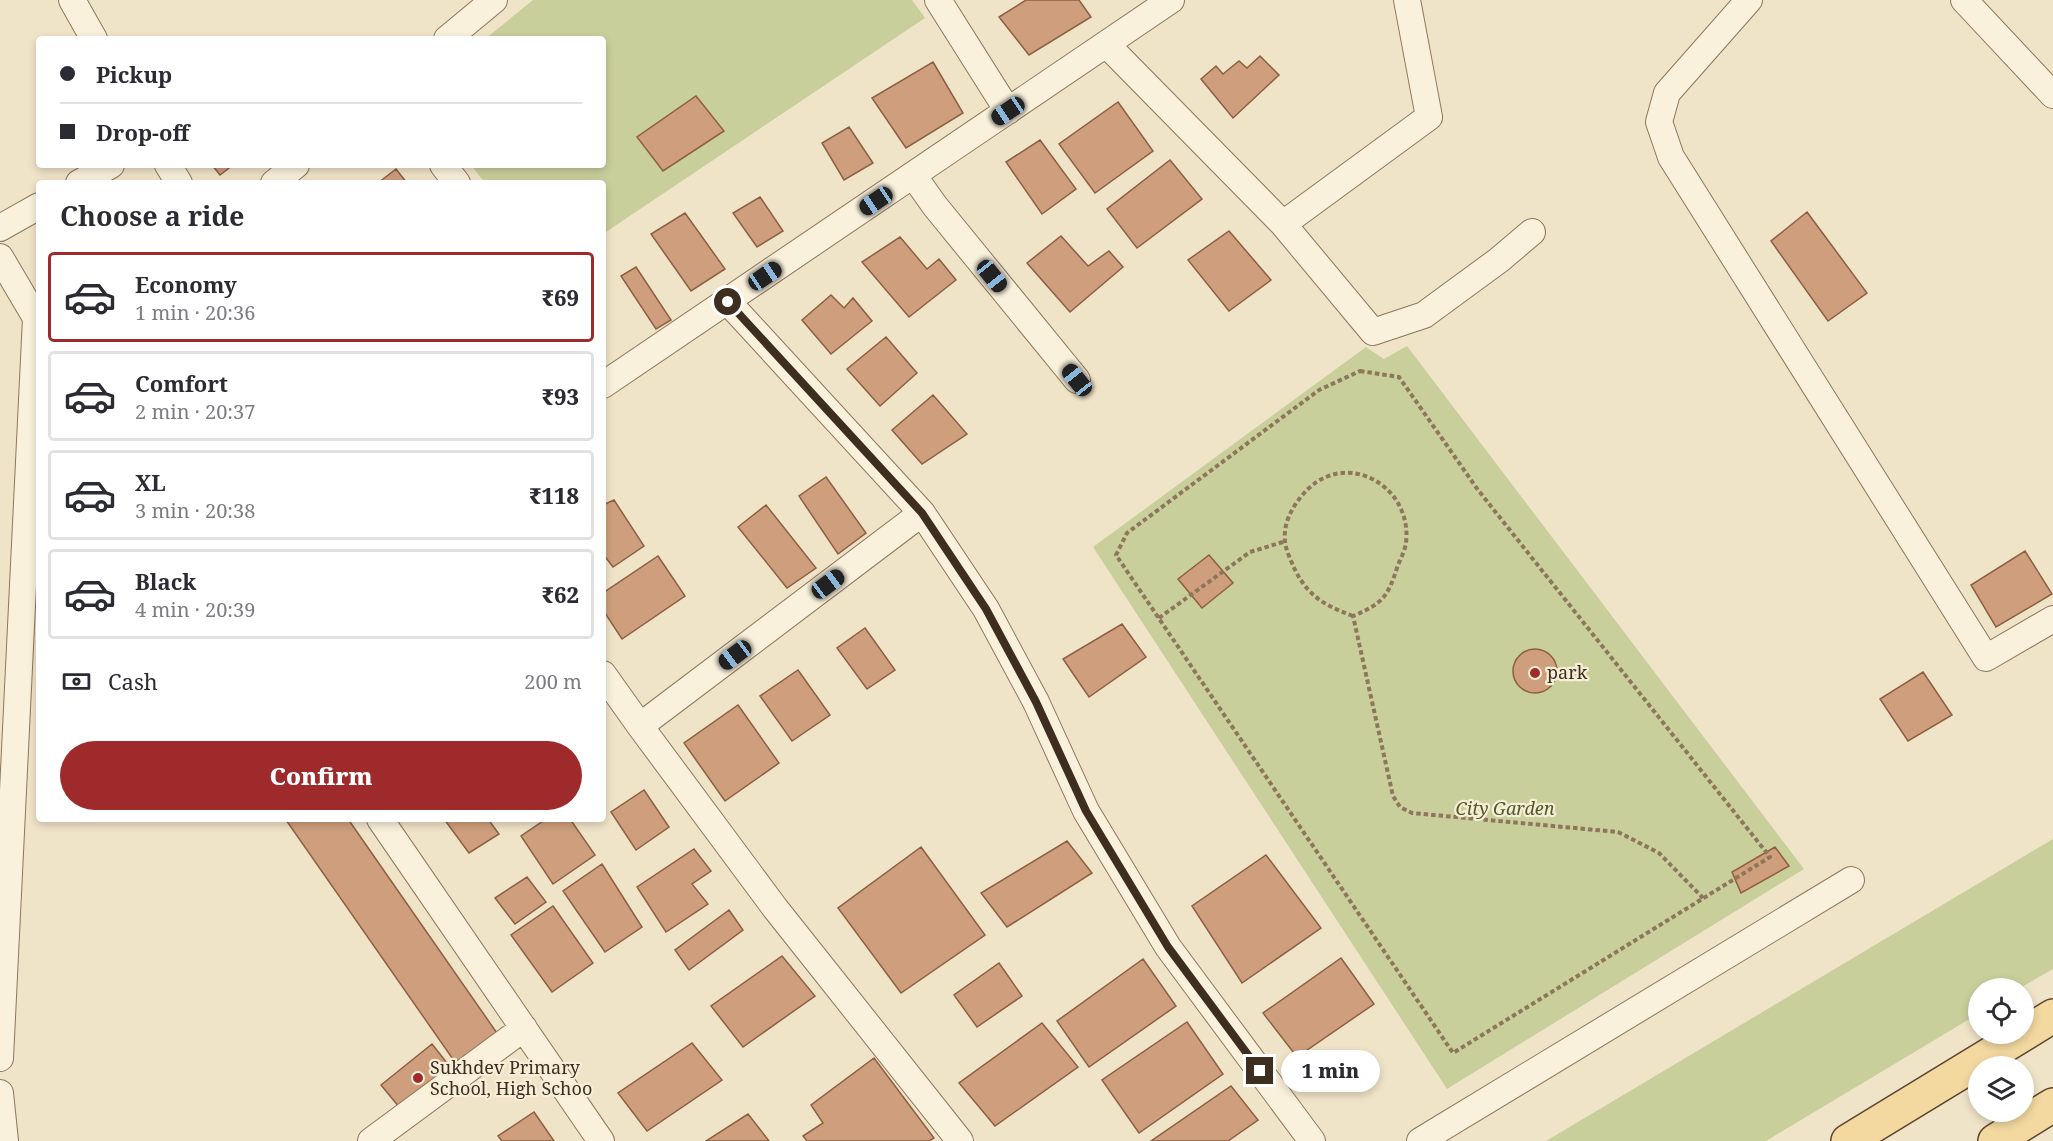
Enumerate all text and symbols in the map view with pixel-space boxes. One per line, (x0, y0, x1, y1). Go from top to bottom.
text: Pickup (96, 59, 172, 89)
car (988, 93, 1028, 129)
text: Drop-off (96, 117, 189, 147)
car (856, 183, 896, 219)
text: Choose a ride (60, 197, 245, 234)
car (974, 256, 1010, 296)
car (745, 258, 785, 294)
text: Economy (135, 269, 237, 299)
icon: car (63, 270, 117, 324)
text: ₹69 (542, 282, 579, 312)
route start (714, 288, 741, 315)
text: 1 min · 20:36 (135, 299, 255, 326)
car (1059, 360, 1095, 400)
text: Comfort (135, 368, 228, 398)
icon: car (63, 369, 117, 423)
text: ₹93 (542, 381, 579, 411)
text: 2 min · 20:37 (135, 398, 255, 425)
text: XL (135, 467, 166, 497)
icon: car (63, 468, 117, 522)
text: ₹118 (529, 480, 579, 510)
text: 3 min · 20:38 (135, 497, 255, 524)
text: Black (135, 566, 196, 596)
car (808, 566, 848, 602)
icon: car (63, 567, 117, 621)
text: ₹62 (542, 579, 579, 609)
text: 4 min · 20:39 (135, 596, 255, 623)
car (715, 637, 755, 673)
place label: park (1547, 660, 1588, 684)
icon: cash (60, 665, 93, 698)
text: Cash (108, 666, 158, 696)
marker: park (1528, 666, 1542, 680)
text: 200 m (524, 668, 582, 695)
button: Confirm (60, 741, 582, 810)
park label: City Garden (1456, 796, 1555, 820)
map controls (1968, 978, 2034, 1122)
button: locate (1968, 978, 2034, 1044)
callout: 1 min (1281, 1050, 1380, 1092)
place label: Sukhdev Primary School, High Schoo (430, 1055, 592, 1100)
button: layers (1968, 1056, 2034, 1122)
route end (1246, 1057, 1273, 1084)
text: 1 min (1302, 1057, 1359, 1084)
marker: Sukhdev Primary School, High Schoo (411, 1071, 425, 1085)

